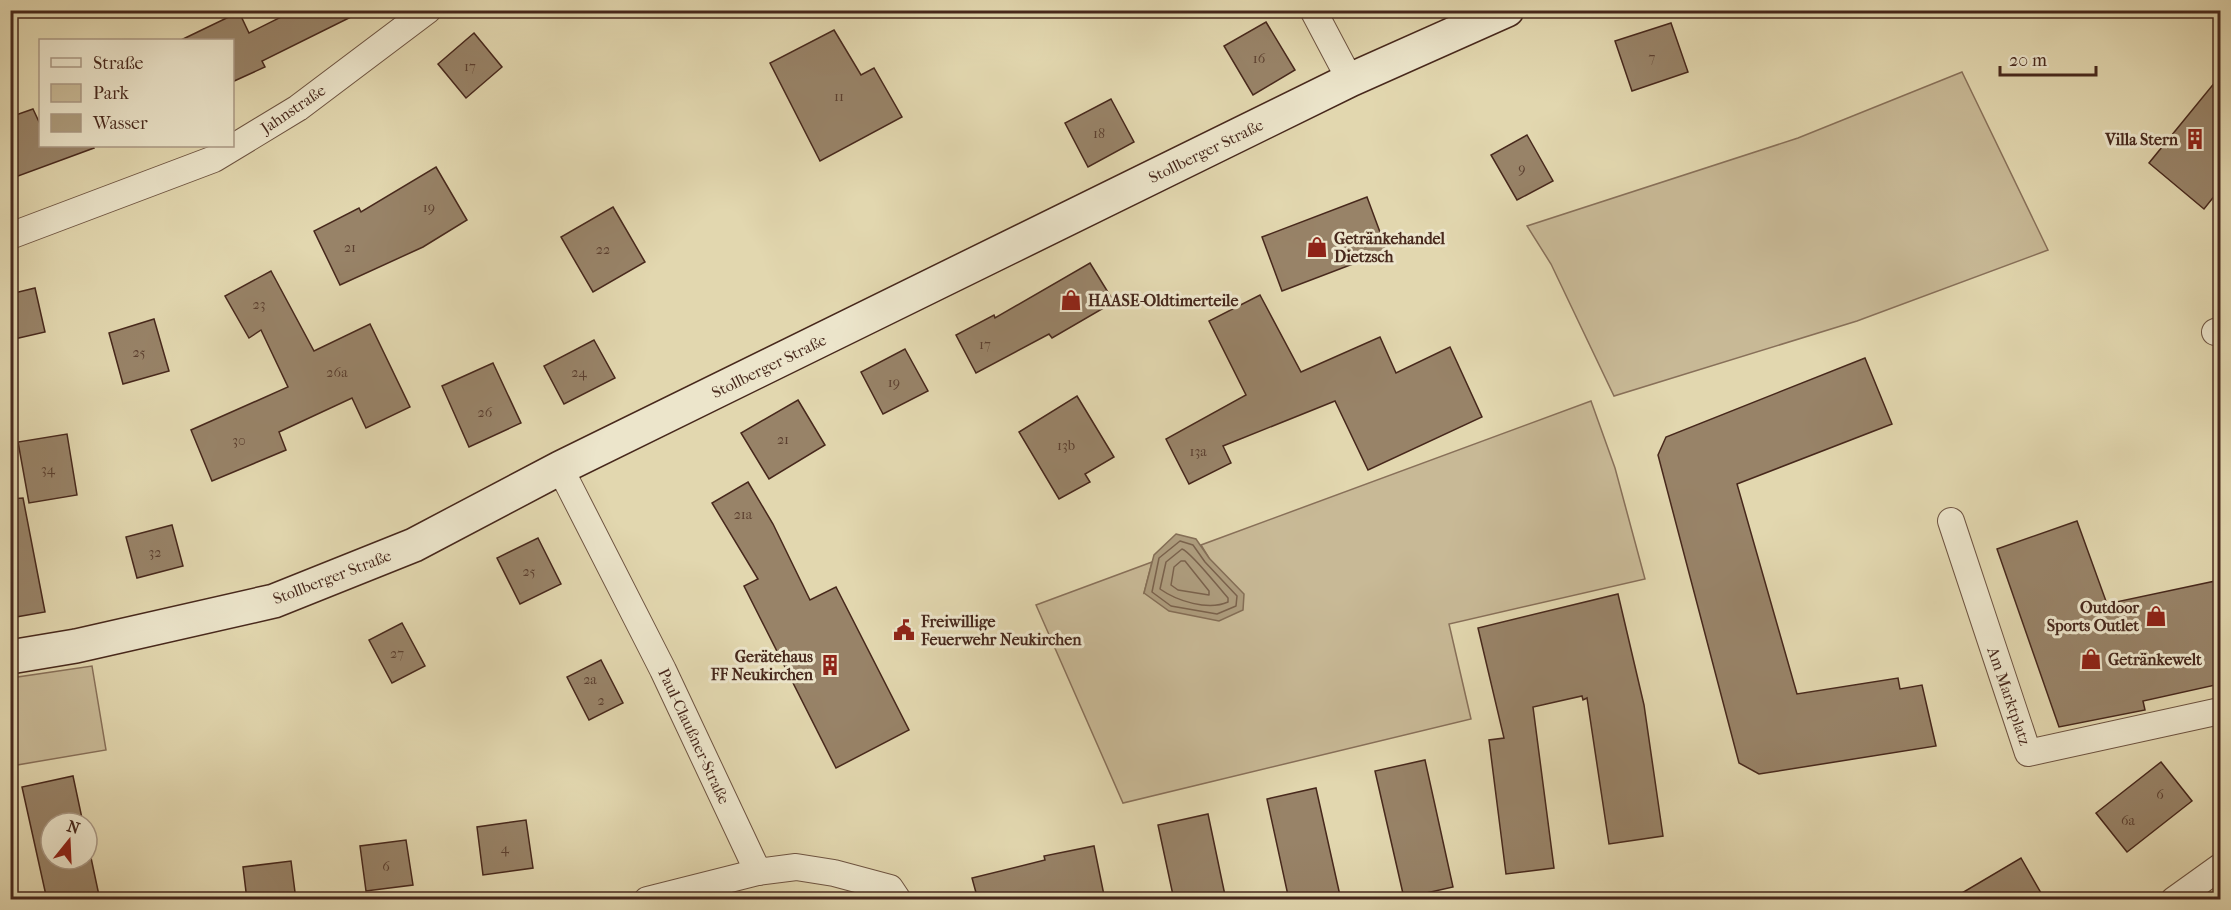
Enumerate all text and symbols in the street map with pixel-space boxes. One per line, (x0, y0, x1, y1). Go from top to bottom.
legend (39, 39, 234, 147)
scale bar (2000, 39, 2096, 77)
house number: 7 (1649, 49, 1656, 66)
house number: 16 (1253, 50, 1266, 67)
text: 20 m (2009, 50, 2047, 71)
text: Straße (93, 53, 144, 74)
house number: 17 (464, 58, 476, 75)
street label: Jahnstraße (255, 80, 329, 139)
text: Park (93, 83, 130, 104)
house number: 11 (834, 88, 844, 105)
text: Wasser (92, 113, 148, 134)
street label: Stollberger Straße (1146, 115, 1267, 187)
house number: 18 (1093, 125, 1105, 142)
building icon: Villa Stern (2183, 127, 2207, 151)
place label: Villa Stern (2104, 130, 2179, 149)
house number: 9 (1518, 160, 1526, 177)
house number: 19 (423, 199, 435, 216)
place label: Getränkehandel Dietzsch (1334, 229, 1445, 266)
shop icon: Getränkehandel Dietzsch (1305, 235, 1329, 259)
house number: 21 (344, 239, 356, 256)
house number: 22 (596, 241, 610, 258)
shop icon: HAASE-Oldtimerteile (1059, 288, 1083, 312)
place label: HAASE-Oldtimerteile (1088, 291, 1238, 310)
house number: 23 (253, 296, 265, 313)
street label: Stollberger Straße (709, 330, 830, 402)
house number: 17 (979, 336, 991, 353)
house number: 25 (132, 344, 146, 361)
house number: 26a (326, 364, 348, 381)
house number: 24 (571, 364, 587, 381)
house number: 19 (888, 374, 900, 391)
house number: 26 (478, 404, 493, 421)
house number: 21 (777, 431, 789, 448)
house number: 30 (232, 432, 246, 449)
house number: 13b (1057, 437, 1075, 454)
house number: 13a (1189, 443, 1207, 460)
house number: 34 (41, 461, 56, 478)
house number: 21a (734, 506, 753, 523)
house number: 32 (149, 544, 161, 561)
street label: Stollberger Straße (270, 546, 394, 608)
house number: 25 (522, 563, 536, 580)
place label: Outdoor Sports Outlet (2047, 598, 2140, 636)
shop icon: Outdoor Sports Outlet (2144, 604, 2168, 628)
place label: Freiwillige Feuerwehr Neukirchen (920, 612, 1082, 649)
public building icon: Freiwillige Feuerwehr Neukirchen (892, 618, 916, 642)
street label: Am Marktplatz (1983, 643, 2035, 748)
house number: 27 (390, 645, 404, 662)
place label: Gerätehaus FF Neukirchen (710, 647, 814, 684)
shop icon: Getränkewelt (2079, 647, 2103, 671)
place label: Getränkewelt (2108, 650, 2202, 669)
building icon: Gerätehaus FF Neukirchen (818, 653, 842, 677)
street label: Paul-Claußner-Straße (654, 665, 734, 807)
house number: 2a (583, 671, 597, 688)
house number: 2 (597, 692, 605, 709)
house number: 6 (2156, 786, 2164, 803)
north arrow (39, 811, 99, 871)
house number: 6a (2121, 812, 2136, 829)
text: N (65, 816, 83, 838)
house number: 4 (501, 840, 510, 857)
house number: 6 (382, 858, 390, 875)

